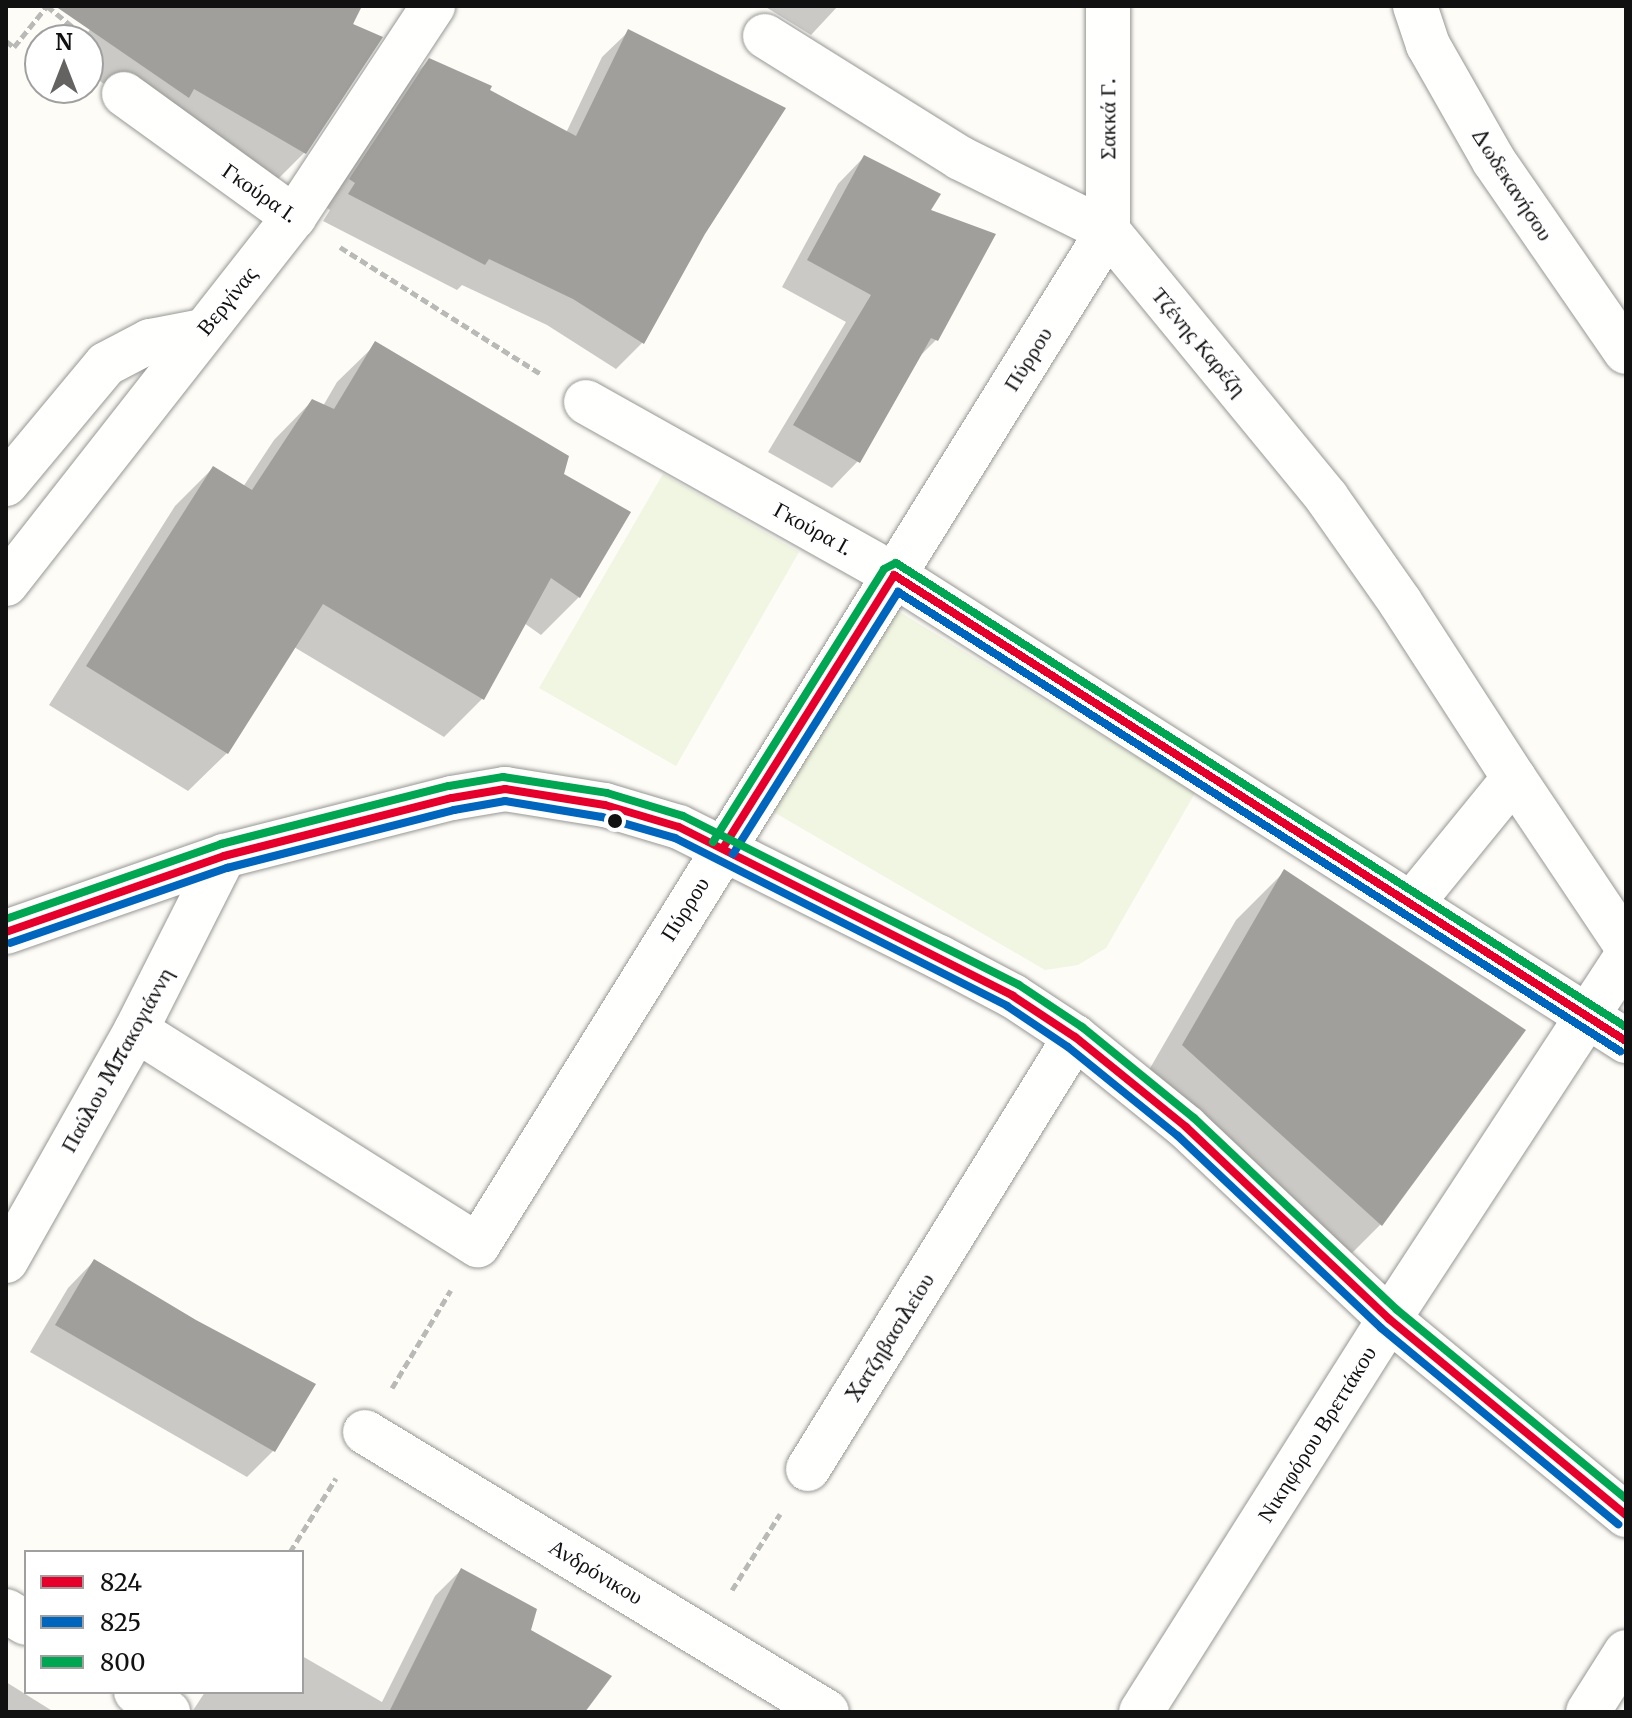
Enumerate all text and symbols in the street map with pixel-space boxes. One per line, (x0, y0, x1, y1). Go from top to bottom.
north arrow (24, 24, 104, 104)
text: N (55, 28, 73, 56)
street label: Σακκά Γ. (1095, 78, 1121, 160)
street label: Δωδεκανήσου (1465, 122, 1559, 246)
street label: Γκούρα Ι. (217, 158, 303, 228)
street label: Βεργίνας (191, 261, 263, 341)
street label: Τζένης Καρέζη (1146, 282, 1252, 402)
street label: Πύρρου (998, 322, 1058, 396)
street label: Γκούρα Ι. (769, 497, 857, 561)
unlabelled marker (607, 813, 623, 829)
street label: Πύρρου (655, 872, 715, 946)
street label: Παύλου Μπακογιάννη (55, 963, 179, 1157)
street label: Χατζηβασιλείου (840, 1268, 940, 1406)
street label: Νικηφόρου Βρεττάκου (1252, 1341, 1382, 1527)
street label: Ανδρόνικου (544, 1534, 648, 1610)
legend (24, 1550, 304, 1694)
text: 824 (100, 1567, 142, 1598)
text: 825 (100, 1607, 141, 1638)
text: 800 (100, 1647, 145, 1678)

